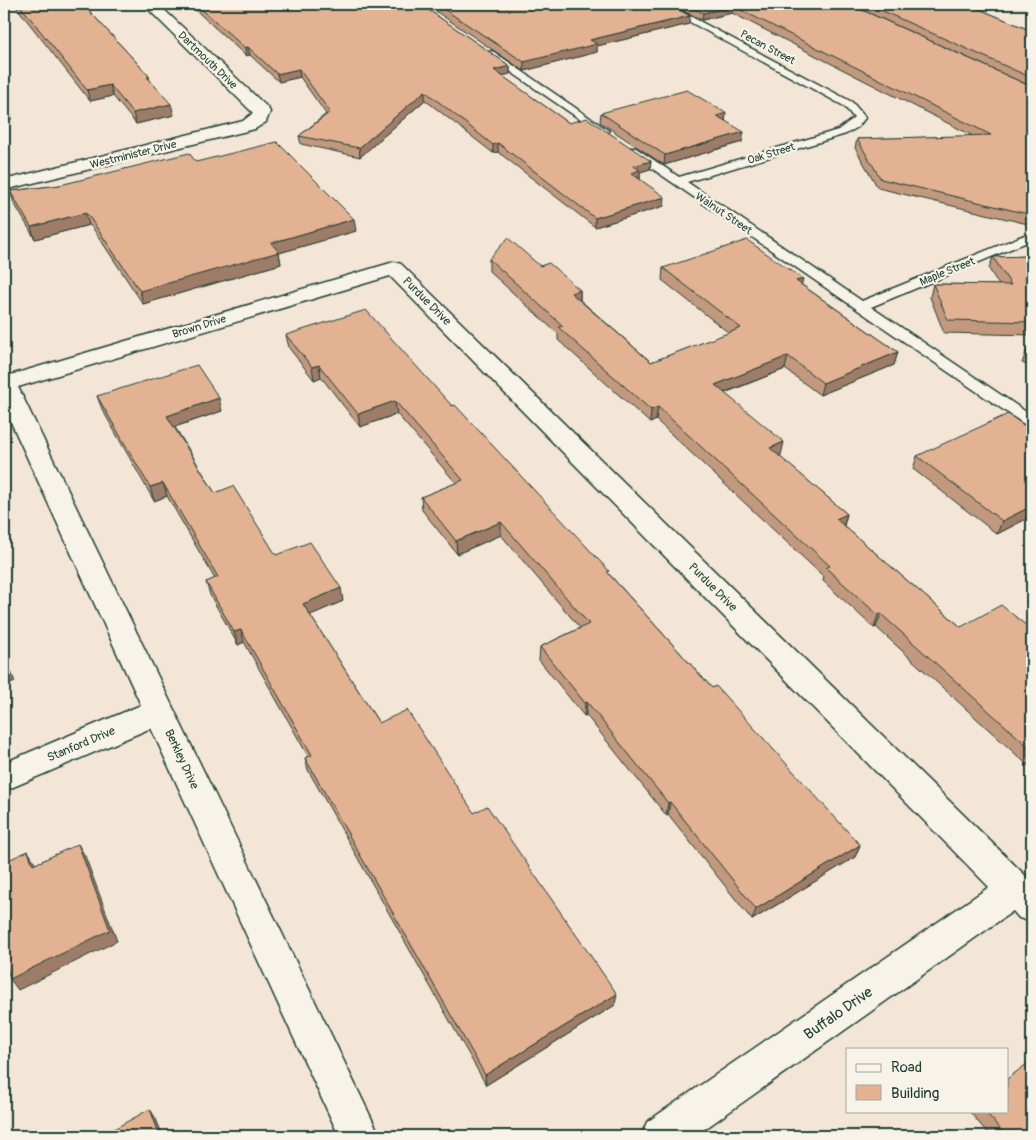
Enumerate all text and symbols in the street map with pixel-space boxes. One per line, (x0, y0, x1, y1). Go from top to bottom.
street label: Pecan Street (738, 28, 798, 68)
street label: Dartmouth Drive (175, 29, 240, 92)
street label: Westminister Drive (89, 137, 178, 172)
street label: Oak Street (746, 140, 797, 167)
street label: Walnut Street (693, 190, 755, 237)
street label: Maple Street (918, 254, 977, 288)
street label: Purdue Drive (399, 274, 454, 329)
street label: Brown Drive (171, 312, 228, 341)
street label: Purdue Drive (685, 560, 740, 615)
street label: Stanford Drive (45, 723, 118, 766)
street label: Berkley Drive (161, 727, 202, 792)
street label: Buffalo Drive (800, 982, 877, 1044)
legend (846, 1048, 1008, 1112)
text: Road (891, 1058, 922, 1077)
text: Building (891, 1084, 939, 1103)

